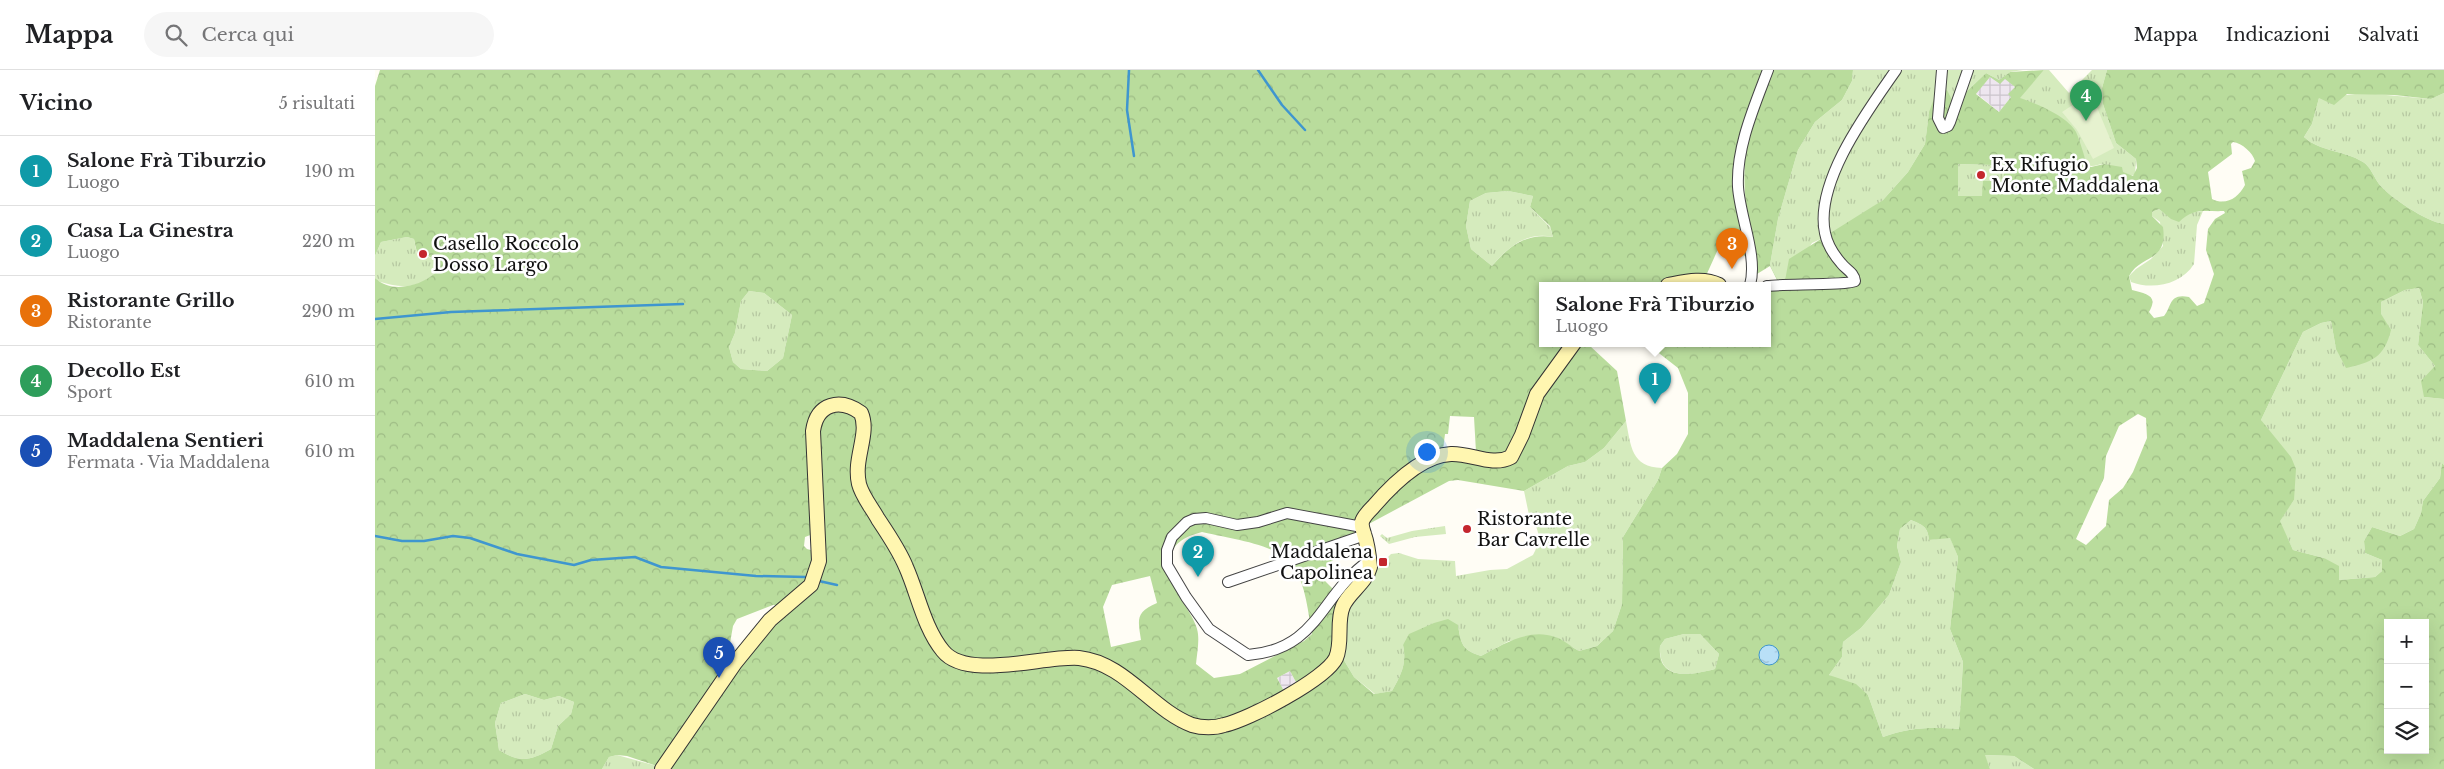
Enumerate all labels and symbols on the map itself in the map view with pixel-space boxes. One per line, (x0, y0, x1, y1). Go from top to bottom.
pin: 4 (2070, 80, 2102, 121)
place label: Ex Rifugio Monte Maddalena (1991, 154, 2159, 197)
marker: Ex Rifugio Monte Maddalena (1975, 169, 1987, 181)
pin: 3 (1716, 228, 1748, 269)
place label: Casello Roccolo Dosso Largo (433, 233, 579, 276)
marker: Casello Roccolo Dosso Largo (417, 248, 429, 260)
pin: 1 (1639, 363, 1671, 404)
your location (1414, 439, 1440, 465)
place label: Ristorante Bar Cavrelle (1477, 508, 1590, 551)
marker: Ristorante Bar Cavrelle (1461, 523, 1473, 535)
pin: 2 (1182, 536, 1214, 577)
place label: Maddalena Capolinea (1271, 541, 1373, 584)
marker: Maddalena Capolinea (1377, 556, 1389, 568)
pin: 5 (703, 637, 735, 678)

